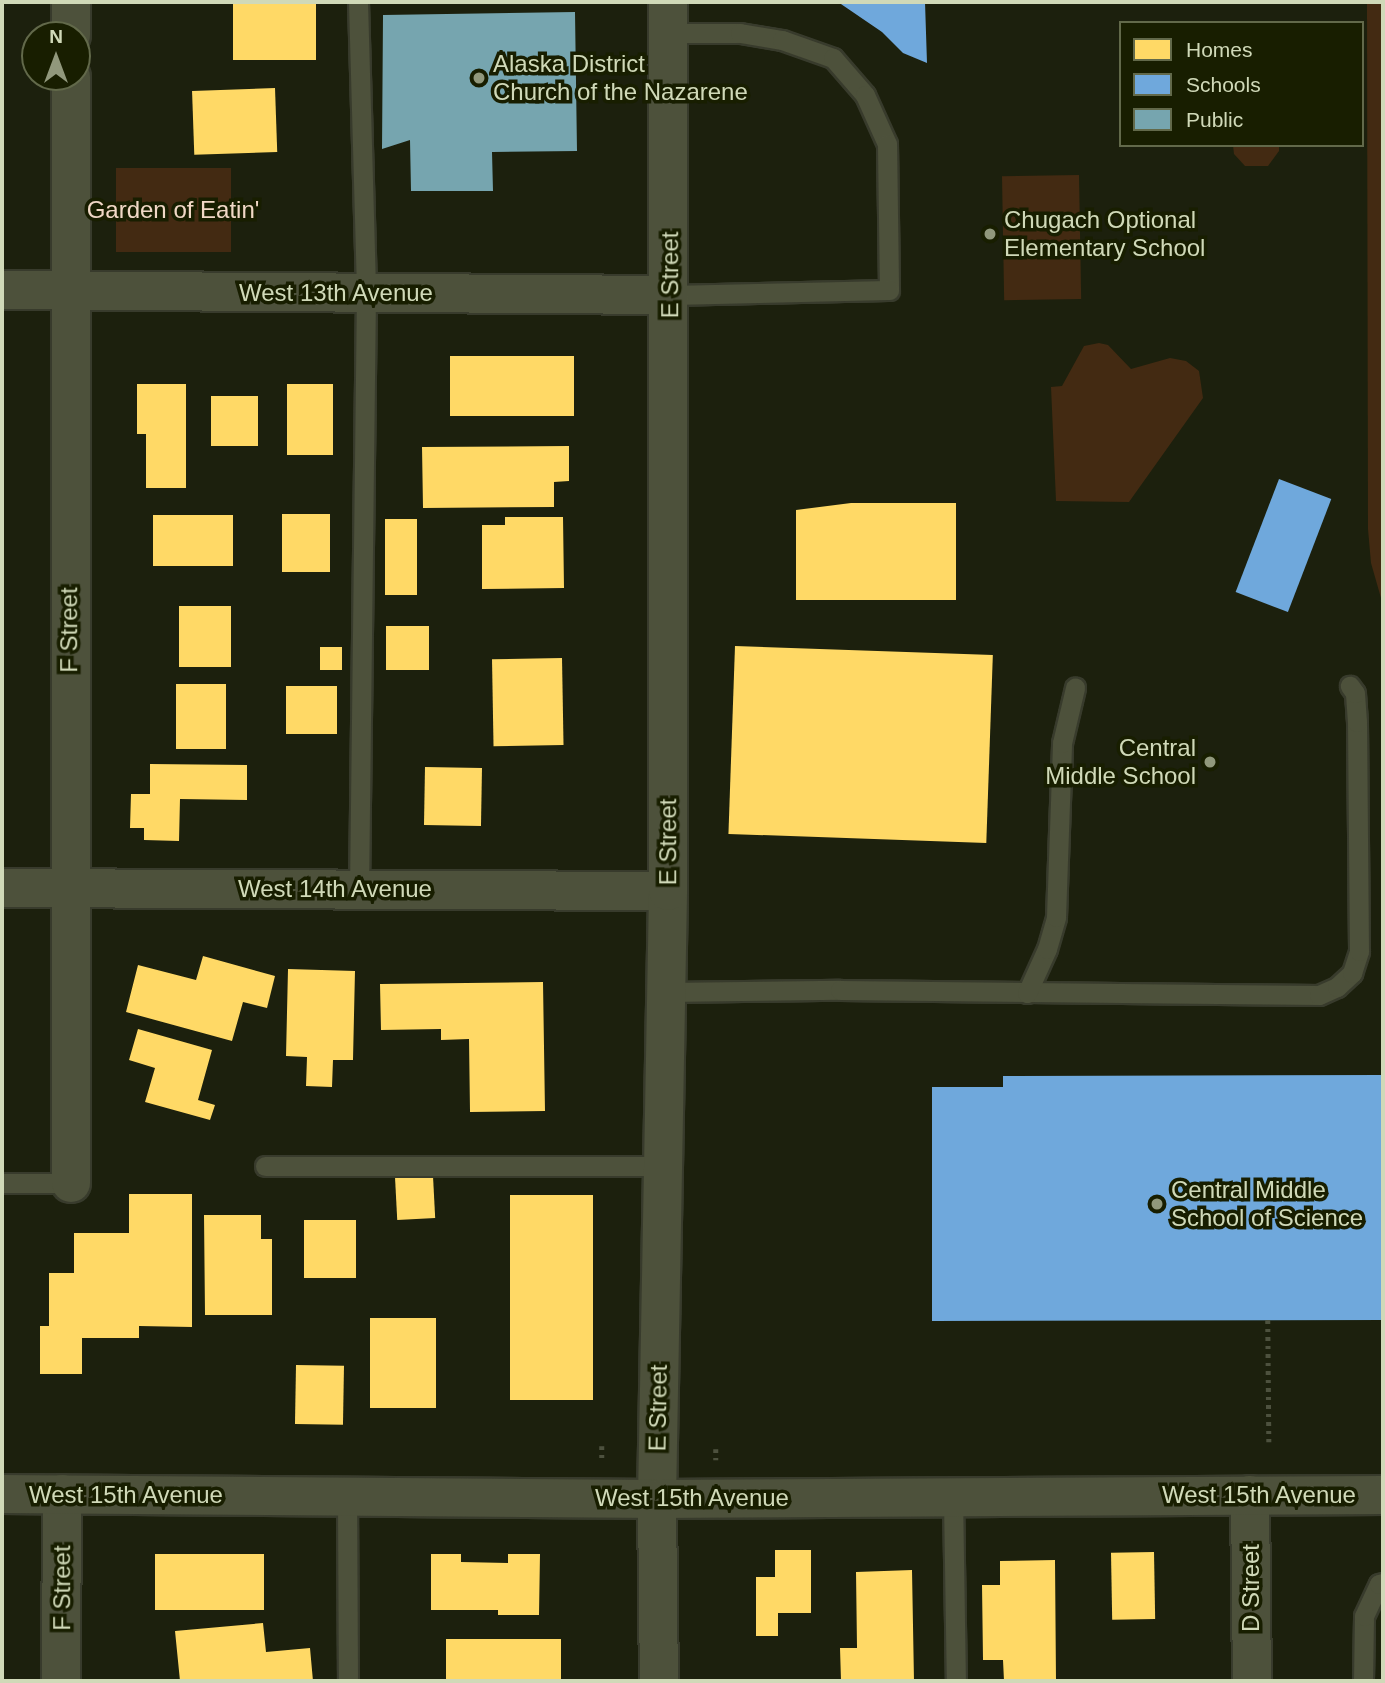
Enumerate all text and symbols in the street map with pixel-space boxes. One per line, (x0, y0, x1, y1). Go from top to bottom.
north arrow (21, 21, 91, 91)
legend (1119, 21, 1364, 147)
text: N (49, 26, 63, 47)
text: Homes (1186, 38, 1253, 61)
place label: Alaska District Church of the Nazarene (493, 50, 748, 106)
marker: Alaska District Church of the Nazarene (471, 70, 487, 86)
text: Schools (1186, 73, 1261, 96)
text: Public (1186, 108, 1243, 131)
park label: Garden of Eatin' (87, 196, 259, 224)
place label: Chugach Optional Elementary School (1004, 206, 1205, 262)
marker: Chugach Optional Elementary School (982, 226, 998, 242)
street label: E Street (656, 232, 684, 318)
street label: West 13th Avenue (238, 279, 434, 307)
street label: F Street (55, 587, 83, 673)
place label: Central Middle School (1045, 734, 1196, 790)
marker: Central Middle School (1202, 754, 1218, 770)
street label: E Street (654, 799, 682, 885)
street label: West 14th Avenue (237, 875, 433, 903)
place label: Central Middle School of Science (1171, 1176, 1363, 1232)
marker: Central Middle School of Science (1149, 1196, 1165, 1212)
street label: E Street (643, 1364, 673, 1452)
street label: West 15th Avenue (28, 1481, 224, 1509)
street label: West 15th Avenue (1161, 1481, 1357, 1509)
street label: West 15th Avenue (594, 1484, 790, 1512)
street label: D Street (1237, 1544, 1265, 1632)
street label: F Street (48, 1545, 76, 1631)

